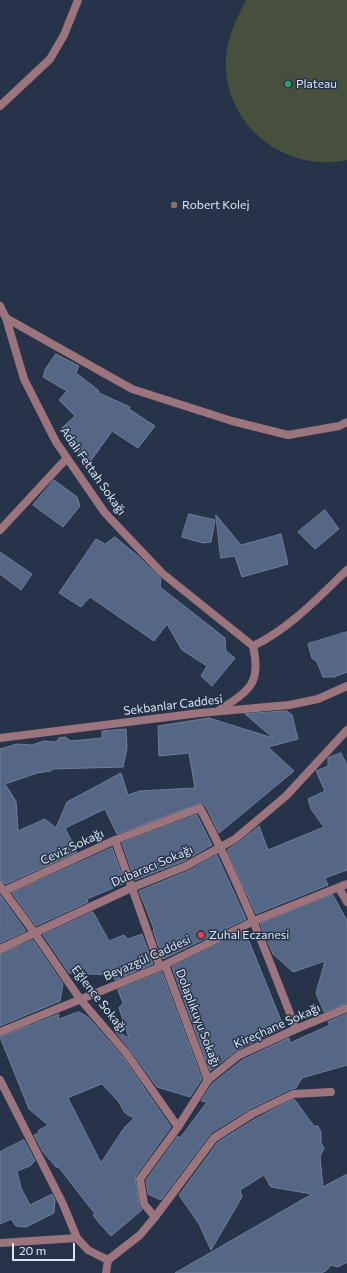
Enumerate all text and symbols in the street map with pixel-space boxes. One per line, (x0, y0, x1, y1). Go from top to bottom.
place label: Plateau (296, 77, 337, 91)
marker: Plateau (283, 79, 293, 89)
place label: Robert Kolej (182, 198, 249, 212)
marker: Robert Kolej (169, 200, 179, 210)
street label: Adalı Fettah Sokağı (57, 424, 129, 518)
street label: Sekbanlar Caddesi (123, 692, 223, 718)
street label: Ceviz Sokağı (38, 826, 106, 868)
street label: Dubaracı Sokağı (109, 842, 195, 890)
place label: Zuhal Eczanesi (209, 928, 289, 942)
marker: Zuhal Eczanesi (196, 930, 206, 940)
street label: Beyazgül Caddesi (101, 932, 193, 984)
street label: Eğlence Sokağı (68, 963, 130, 1035)
street label: Dolaplıkuyu Sokağı (173, 967, 223, 1069)
street label: Kireçhane Sokağı (231, 1000, 323, 1052)
scale bar (14, 1235, 77, 1261)
text: 20 m (19, 1243, 46, 1257)

